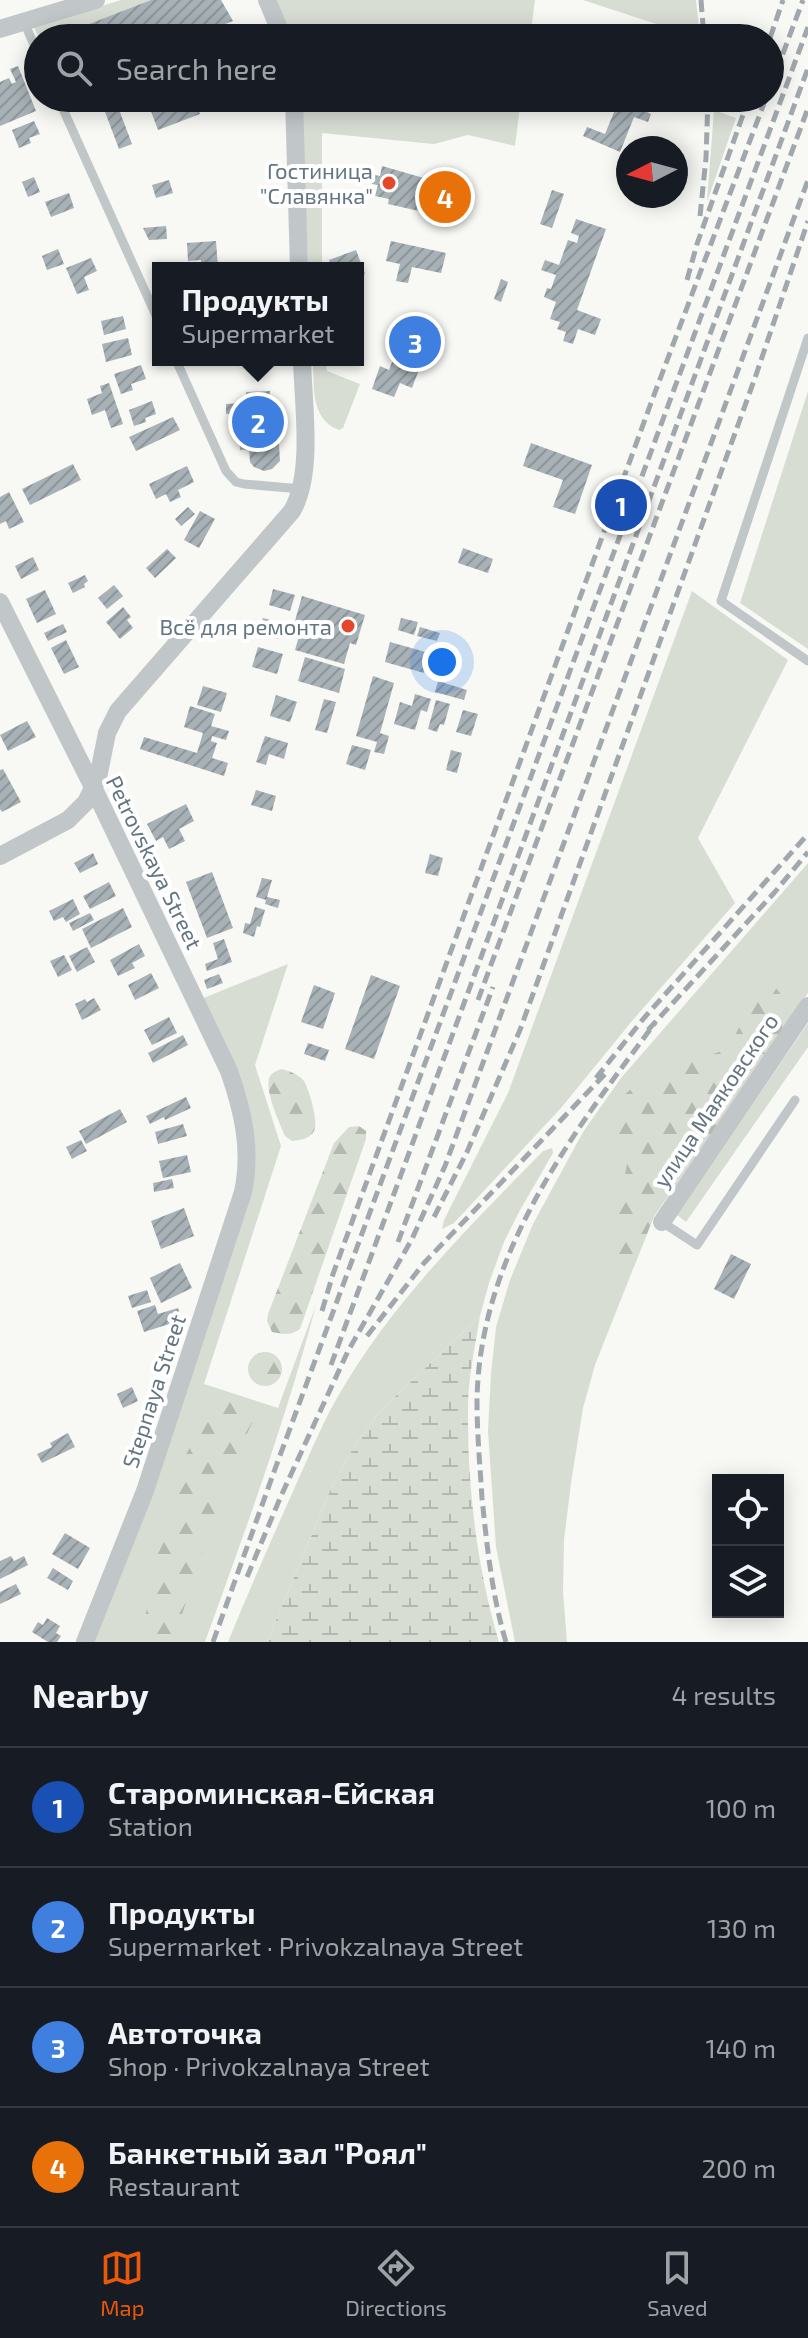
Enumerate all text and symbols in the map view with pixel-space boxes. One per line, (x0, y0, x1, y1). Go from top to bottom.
search box (24, 24, 784, 112)
icon: search (52, 46, 96, 90)
text: Search here (116, 50, 277, 86)
north arrow (616, 136, 688, 208)
place label: Гостиница "Славянка" (260, 157, 373, 208)
pin: 4 (419, 167, 471, 227)
marker: Гостиница "Славянка" (380, 174, 398, 192)
popup (152, 262, 364, 366)
text: Продукты (181, 281, 329, 317)
pin: 3 (389, 312, 441, 372)
text: Supermarket (181, 317, 335, 348)
pin: 2 (232, 392, 284, 452)
pin: 1 (595, 475, 647, 535)
place label: Всё для ремонта (159, 613, 332, 639)
marker: Всё для ремонта (339, 617, 357, 635)
your location (422, 642, 462, 682)
street label: Petrovskaya Street (102, 771, 208, 953)
street label: улица Маяковского (647, 1008, 784, 1192)
street label: Stepnaya Street (116, 1311, 190, 1471)
map controls (712, 1474, 784, 1618)
button: locate (712, 1474, 784, 1546)
button: layers (712, 1546, 784, 1618)
text: Nearby (32, 1674, 149, 1715)
text: 4 results (671, 1679, 776, 1710)
text: Староминская-Ейская (108, 1774, 435, 1810)
text: 1 (52, 1792, 64, 1823)
text: 100 m (706, 1792, 776, 1823)
text: Station (108, 1810, 193, 1841)
text: Продукты (108, 1894, 256, 1930)
text: 2 (50, 1912, 66, 1943)
text: 130 m (707, 1912, 776, 1943)
text: Supermarket · Privokzalnaya Street (108, 1930, 523, 1961)
text: Автоточка (108, 2014, 262, 2050)
text: 3 (51, 2032, 65, 2063)
text: 140 m (705, 2032, 776, 2063)
text: Shop · Privokzalnaya Street (108, 2050, 430, 2081)
text: Банкетный зал "Роял" (108, 2134, 427, 2170)
text: 4 (50, 2152, 66, 2183)
text: 200 m (701, 2152, 776, 2183)
text: Restaurant (108, 2170, 240, 2201)
tab: Map (100, 2246, 144, 2320)
tab: Directions (345, 2246, 447, 2320)
tab: Saved (647, 2246, 708, 2320)

